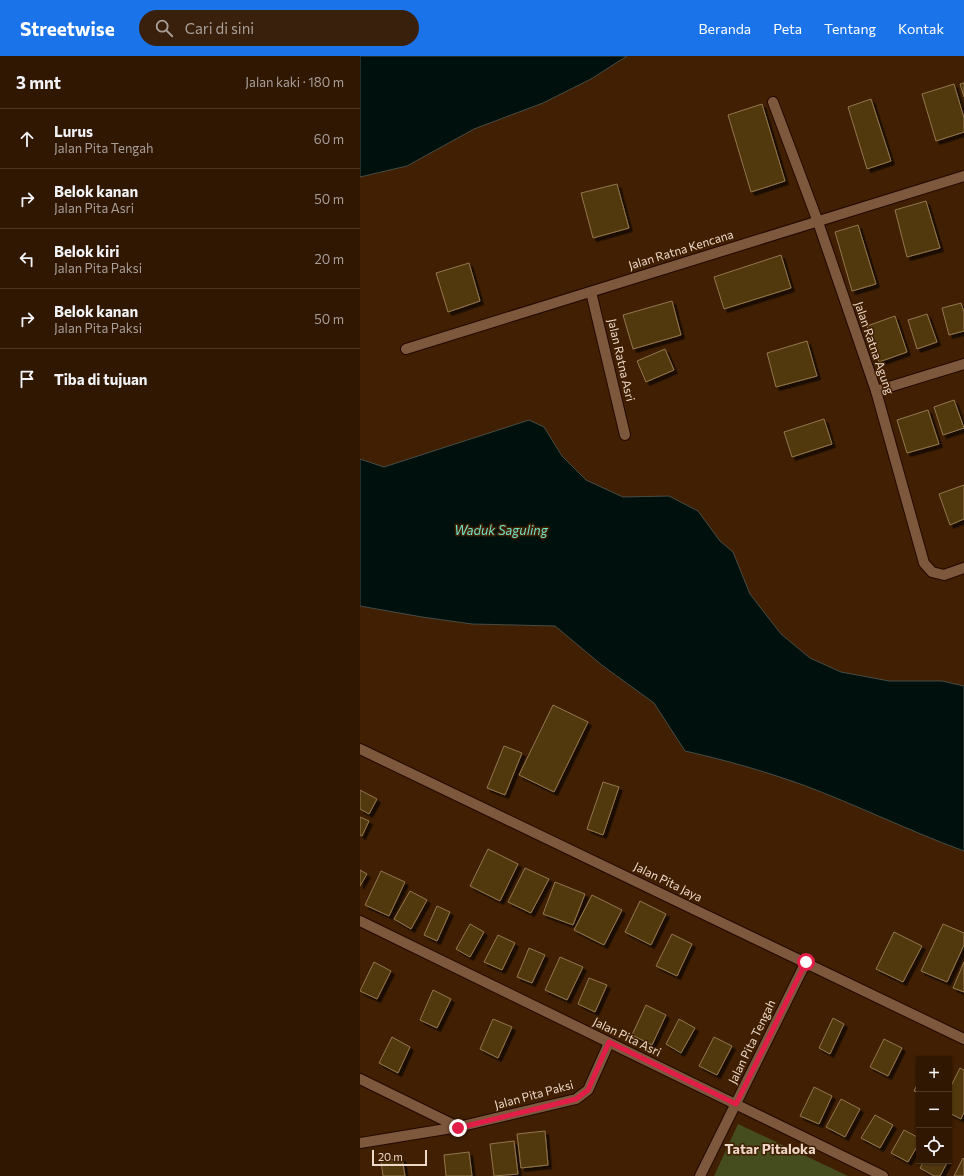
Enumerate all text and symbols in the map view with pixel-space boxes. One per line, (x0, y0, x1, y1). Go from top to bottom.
search box (139, 10, 419, 46)
text: Streetwise (20, 17, 115, 40)
icon: search (153, 17, 175, 39)
text: Cari di sini (185, 19, 254, 37)
text: Beranda (699, 20, 751, 37)
text: Peta (773, 20, 802, 37)
text: Tentang (824, 20, 876, 37)
text: Kontak (898, 20, 944, 37)
text: 3 mnt (16, 72, 61, 93)
text: Jalan kaki · 180 m (245, 74, 344, 90)
text: Lurus (54, 122, 93, 140)
icon: ahead (16, 128, 38, 150)
text: 60 m (314, 131, 344, 147)
text: Jalan Pita Tengah (54, 140, 154, 156)
text: Belok kanan (54, 182, 138, 200)
icon: right (16, 188, 38, 210)
text: 50 m (314, 191, 344, 207)
text: Jalan Pita Asri (54, 200, 134, 216)
street label: Jalan Ratna Kencana (626, 226, 735, 273)
text: Belok kiri (54, 242, 120, 260)
icon: left (16, 248, 38, 270)
text: 20 m (315, 251, 344, 267)
text: Jalan Pita Paksi (54, 260, 142, 276)
street label: Jalan Ratna Agung (852, 299, 898, 397)
text: Belok kanan (54, 302, 138, 320)
icon: right (16, 308, 38, 330)
text: 50 m (314, 311, 344, 327)
street label: Jalan Ratna Asri (605, 317, 638, 403)
text: Jalan Pita Paksi (54, 320, 142, 336)
icon: arrive (16, 368, 38, 390)
text: Tiba di tujuan (54, 370, 148, 388)
water label: Waduk Saguling (454, 522, 549, 538)
street label: Jalan Pita Jaya (632, 859, 705, 905)
route start (797, 953, 815, 971)
street label: Jalan Pita Tengah (725, 997, 778, 1086)
street label: Jalan Pita Asri (591, 1014, 664, 1060)
map controls (916, 1056, 952, 1164)
button: + (916, 1056, 952, 1092)
street label: Jalan Pita Paksi (493, 1077, 575, 1112)
button: − (916, 1092, 952, 1128)
route end (449, 1119, 467, 1137)
button: locate (916, 1128, 952, 1164)
district label: Tatar Pitaloka (724, 1140, 816, 1157)
scale bar (372, 1148, 427, 1167)
text: 20 m (378, 1150, 403, 1163)

